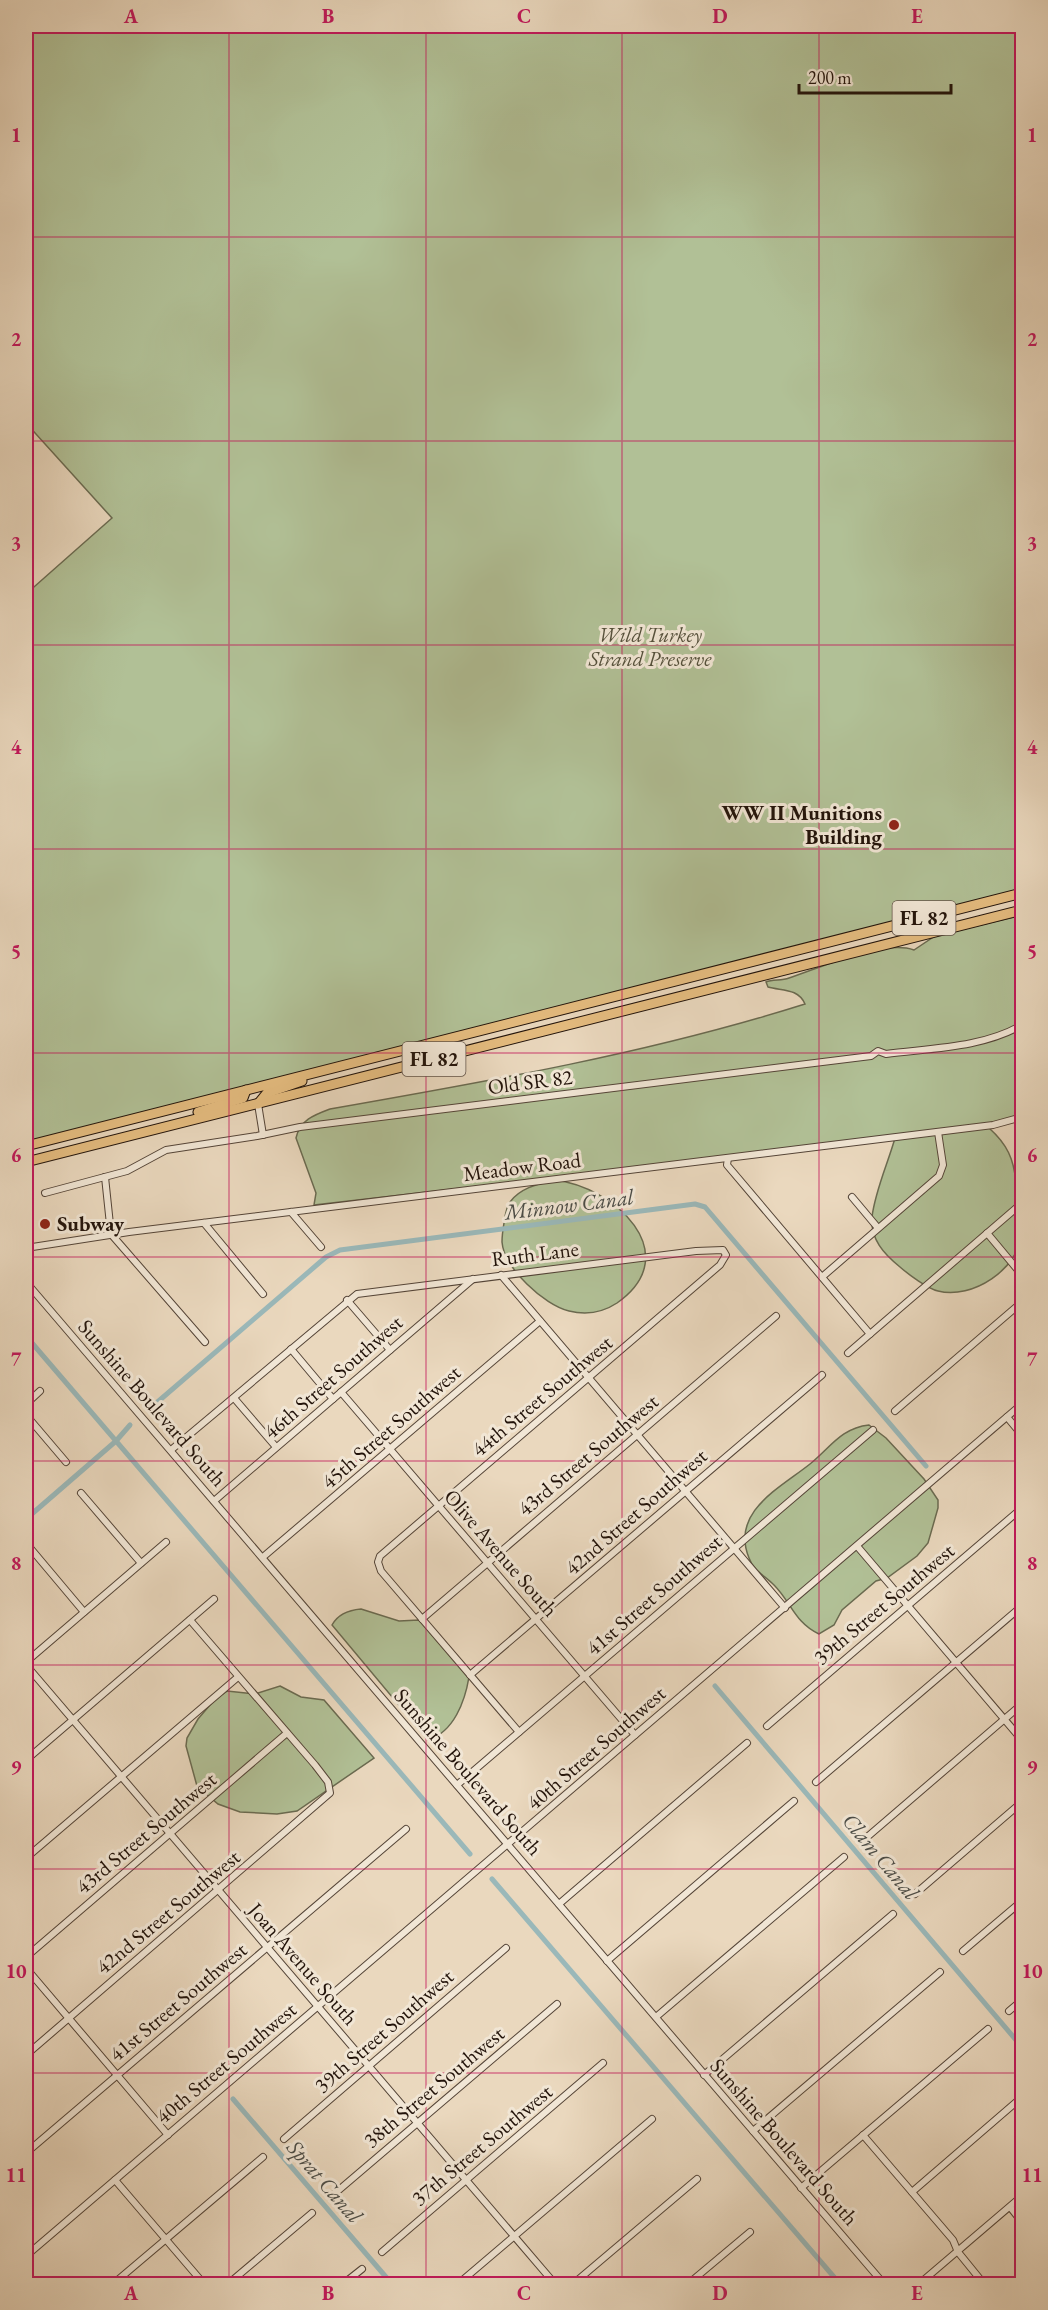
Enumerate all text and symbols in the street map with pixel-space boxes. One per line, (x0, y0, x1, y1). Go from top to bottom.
text: A (123, 3, 139, 29)
text: B (322, 3, 334, 29)
text: C (517, 3, 531, 29)
text: D (712, 3, 728, 29)
text: E (911, 3, 923, 29)
scale bar (799, 57, 950, 95)
text: 200 m (808, 66, 852, 89)
text: 1 (11, 122, 21, 148)
text: 1 (1027, 122, 1037, 148)
text: 2 (11, 326, 22, 352)
text: 2 (1027, 326, 1038, 352)
text: 3 (11, 530, 21, 556)
text: 3 (1027, 530, 1037, 556)
park label: Wild Turkey Strand Preserve (588, 621, 712, 672)
text: 4 (11, 734, 22, 760)
text: 4 (1027, 734, 1038, 760)
place label: WW II Munitions Building (721, 799, 882, 850)
marker: WW II Munitions Building (887, 818, 901, 832)
road number: FL 82 (892, 901, 956, 935)
text: 5 (11, 938, 21, 964)
text: 5 (1027, 938, 1037, 964)
road number: FL 82 (402, 1042, 466, 1076)
street label: Old SR 82 (486, 1063, 574, 1100)
text: 6 (11, 1142, 22, 1168)
text: 6 (1027, 1142, 1038, 1168)
street label: Meadow Road (462, 1146, 583, 1187)
water label: Minnow Canal (501, 1182, 636, 1227)
place label: Subway (57, 1210, 125, 1237)
marker: Subway (38, 1217, 52, 1231)
street label: Ruth Lane (490, 1235, 580, 1272)
street label: 46th Street Southwest (258, 1309, 408, 1444)
street label: Sunshine Boulevard South (72, 1313, 233, 1492)
street label: 44th Street Southwest (466, 1329, 618, 1462)
text: 7 (11, 1346, 22, 1372)
text: 7 (1027, 1346, 1038, 1372)
street label: 45th Street Southwest (316, 1359, 466, 1494)
street label: 43rd Street Southwest (512, 1387, 664, 1521)
street label: 42nd Street Southwest (559, 1442, 713, 1581)
street label: Olive Avenue South (439, 1483, 564, 1622)
street label: 41st Street Southwest (580, 1528, 728, 1661)
street label: 39th Street Southwest (808, 1537, 960, 1670)
text: 8 (11, 1550, 21, 1576)
text: 8 (1027, 1550, 1037, 1576)
street label: 40th Street Southwest (521, 1680, 671, 1815)
street label: Sunshine Boulevard South (388, 1682, 549, 1861)
text: 9 (11, 1754, 22, 1780)
text: 9 (1027, 1754, 1038, 1780)
street label: 43rd Street Southwest (70, 1765, 222, 1899)
water label: Clam Canal (836, 1807, 926, 1906)
street label: 42nd Street Southwest (90, 1843, 246, 1980)
street label: Joan Avenue South (241, 1895, 364, 2031)
street label: 41st Street Southwest (103, 1936, 252, 2067)
text: 10 (5, 1958, 27, 1984)
text: 10 (1021, 1958, 1043, 1984)
street label: 39th Street Southwest (309, 1963, 459, 2098)
street label: 40th Street Southwest (150, 1996, 302, 2129)
street label: 38th Street Southwest (358, 2020, 510, 2153)
street label: Sunshine Boulevard South (704, 2052, 865, 2231)
street label: 37th Street Southwest (406, 2078, 558, 2211)
water label: Sprat Canal (280, 2133, 369, 2230)
text: 11 (5, 2162, 27, 2188)
text: 11 (1021, 2162, 1043, 2188)
text: A (123, 2280, 139, 2306)
text: B (322, 2280, 334, 2306)
text: C (517, 2280, 531, 2306)
text: D (712, 2280, 728, 2306)
text: E (911, 2280, 923, 2306)

